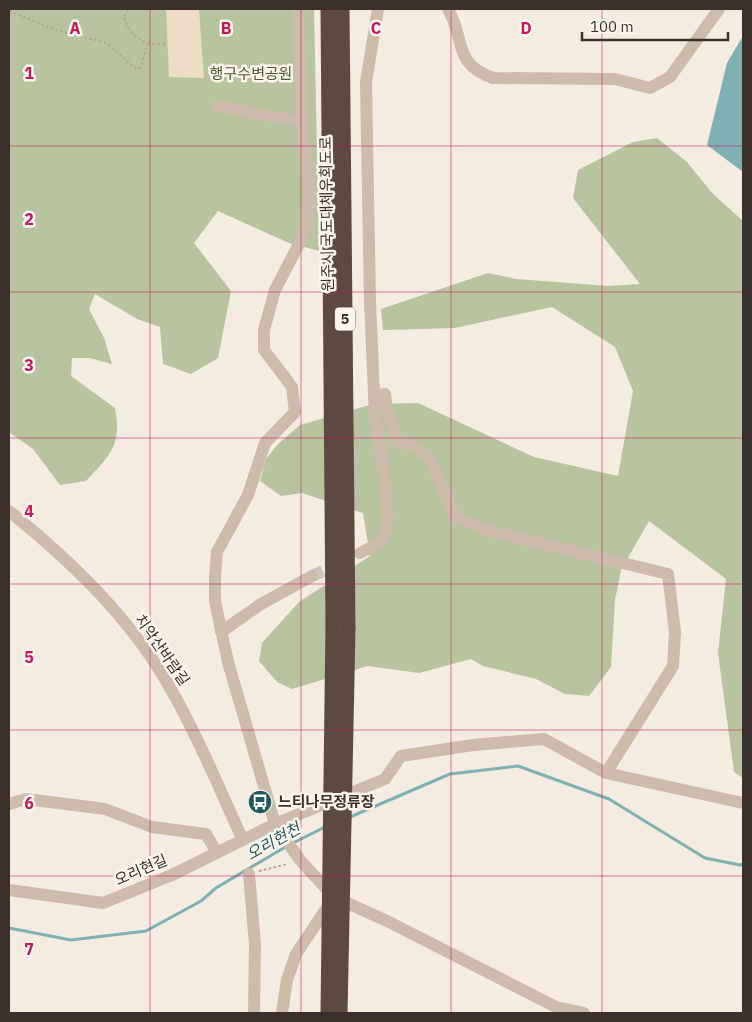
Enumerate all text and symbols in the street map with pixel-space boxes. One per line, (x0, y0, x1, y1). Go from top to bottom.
scale bar (582, 10, 728, 42)
text: 100 m (590, 17, 634, 36)
text: A (70, 18, 81, 38)
text: B (221, 18, 232, 38)
text: C (371, 18, 381, 38)
text: D (520, 18, 532, 38)
text: 1 (24, 63, 34, 83)
park label: 행구수변공원 (210, 64, 292, 83)
street label: 원주시 국도대체우회도로 (316, 136, 337, 292)
text: 2 (24, 209, 34, 229)
road number: 5 (335, 308, 355, 330)
text: 3 (24, 355, 34, 375)
text: 4 (24, 501, 34, 521)
street label: 치악산바람길 (131, 610, 194, 689)
text: 5 (24, 647, 34, 667)
bus stop icon: 느티나무정류장 (247, 789, 273, 815)
place label: 느티나무정류장 (278, 792, 375, 811)
text: 6 (24, 793, 34, 813)
water label: 오리현천 (242, 817, 306, 864)
street label: 오리현길 (112, 850, 170, 889)
text: 7 (24, 939, 34, 959)

